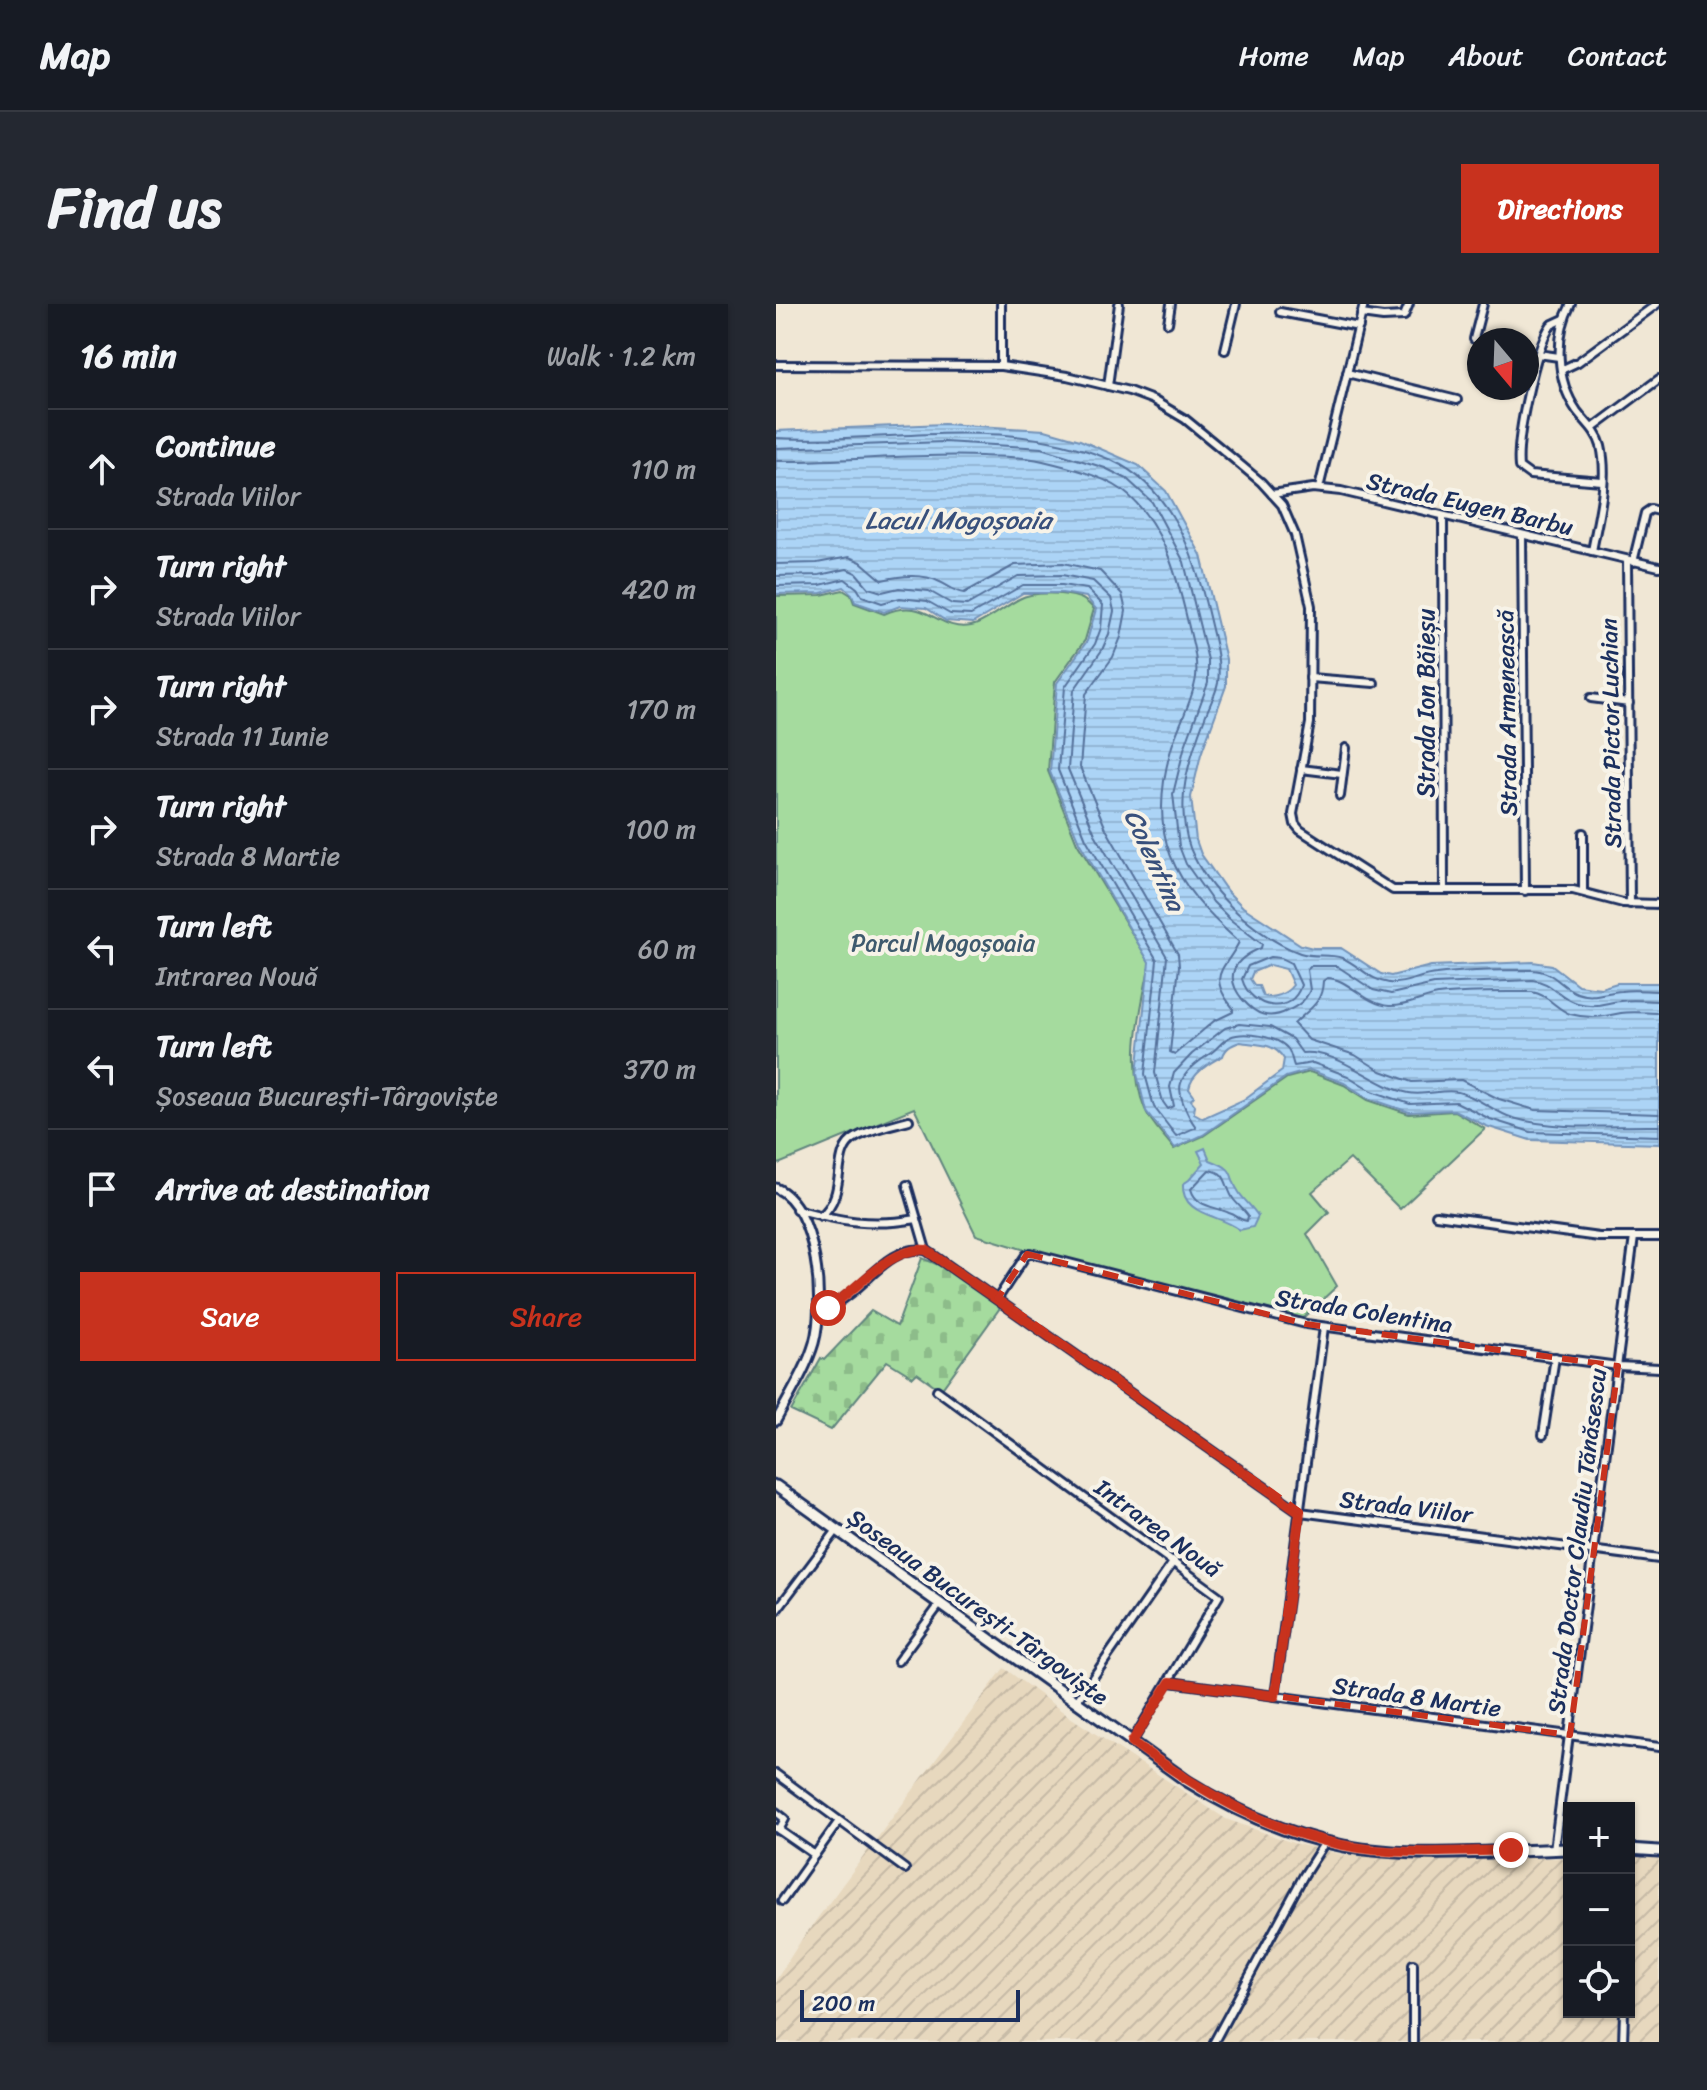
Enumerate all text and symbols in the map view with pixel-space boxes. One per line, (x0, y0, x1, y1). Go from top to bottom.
text: Map (40, 22, 110, 89)
text: Home (1239, 31, 1309, 80)
text: Map (1353, 31, 1404, 80)
text: About (1448, 31, 1524, 80)
text: Contact (1568, 31, 1667, 80)
text: Find us (48, 159, 221, 258)
button: Directions (1461, 164, 1659, 253)
text: 16 min (80, 326, 177, 386)
north arrow (1467, 328, 1539, 400)
text: Walk · 1.2 km (547, 333, 696, 379)
text: Continue (156, 419, 275, 473)
text: 110 m (631, 446, 696, 492)
icon: ahead (80, 447, 124, 491)
street label: Strada Eugen Barbu (1362, 460, 1578, 548)
text: Strada Viilor (156, 473, 300, 519)
water label: Lacul Mogoșoaia (865, 497, 1054, 543)
text: Turn right (156, 539, 286, 593)
text: 420 m (622, 566, 696, 612)
icon: right (80, 567, 124, 611)
text: Strada Viilor (156, 593, 300, 639)
street label: Strada Ion Băieșu (1405, 608, 1447, 798)
street label: Strada Armenească (1484, 608, 1530, 817)
street label: Strada Pictor Luchian (1588, 617, 1634, 849)
text: Turn right (156, 659, 286, 713)
text: 170 m (627, 686, 696, 732)
icon: right (80, 687, 124, 731)
text: Strada 11 Iunie (156, 713, 329, 759)
text: Turn right (156, 779, 286, 833)
water label: Colentina (1111, 801, 1200, 921)
text: 100 m (625, 806, 696, 852)
icon: right (80, 807, 124, 851)
text: Strada 8 Martie (156, 833, 340, 879)
text: Turn left (156, 899, 272, 953)
park label: Parcul Mogoșoaia (851, 922, 1036, 964)
text: 60 m (638, 926, 696, 972)
icon: left (80, 927, 124, 971)
text: Intrarea Nouă (156, 953, 317, 999)
text: Turn left (156, 1019, 272, 1073)
text: 370 m (624, 1046, 696, 1092)
icon: left (80, 1047, 124, 1091)
text: Șoseaua București-Târgoviște (156, 1073, 498, 1119)
text: Arrive at destination (156, 1162, 430, 1216)
icon: arrive (80, 1167, 124, 1211)
button: Save (80, 1272, 380, 1361)
button: Share (396, 1272, 696, 1361)
street label: Strada Colentina (1272, 1276, 1456, 1346)
route start (810, 1290, 846, 1326)
street label: Strada Doctor Claudiu Tănăsescu (1535, 1366, 1619, 1716)
street label: Intrarea Nouă (1085, 1467, 1231, 1589)
street label: Strada Viilor (1337, 1478, 1477, 1536)
street label: Șoseaua București-Târgoviște (838, 1497, 1118, 1717)
street label: Strada 8 Martie (1330, 1664, 1504, 1730)
map controls (1563, 1802, 1635, 2018)
button: + (1563, 1802, 1635, 1874)
route end (1493, 1832, 1529, 1868)
button: − (1563, 1874, 1635, 1946)
button: locate (1563, 1946, 1635, 2018)
text: 200 m (812, 1984, 875, 2023)
scale bar (800, 1986, 1020, 2022)

